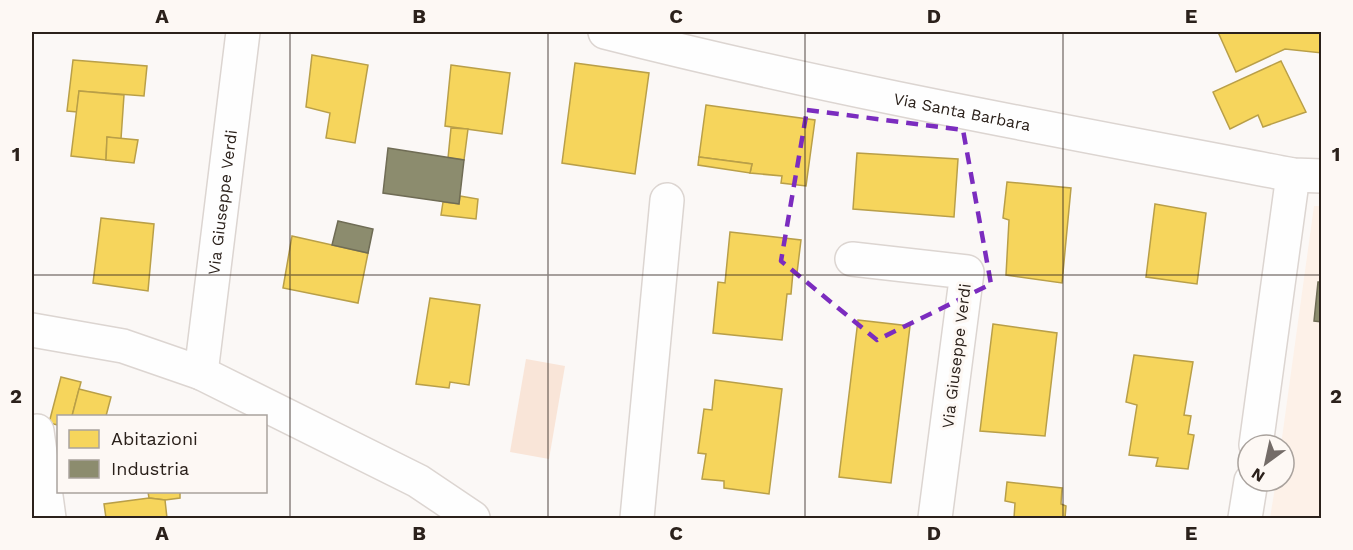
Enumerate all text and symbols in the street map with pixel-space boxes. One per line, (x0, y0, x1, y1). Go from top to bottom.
text: A (155, 4, 169, 28)
text: B (412, 4, 426, 28)
text: C (669, 4, 683, 28)
text: D (927, 4, 941, 28)
text: E (1185, 4, 1197, 28)
street label: Via Santa Barbara (892, 89, 1032, 135)
street label: Via Giuseppe Verdi (204, 129, 241, 276)
text: 1 (12, 142, 20, 166)
text: 1 (1332, 142, 1340, 166)
street label: Via Giuseppe Verdi (938, 283, 975, 430)
text: 2 (10, 384, 22, 408)
text: 2 (1330, 384, 1342, 408)
legend (57, 415, 267, 493)
text: Abitazioni (111, 428, 198, 449)
north arrow (1236, 433, 1296, 493)
text: Industria (111, 458, 189, 479)
text: N (1248, 464, 1268, 486)
text: A (155, 521, 169, 545)
text: B (412, 521, 426, 545)
text: C (669, 521, 683, 545)
text: D (927, 521, 941, 545)
text: E (1185, 521, 1197, 545)

